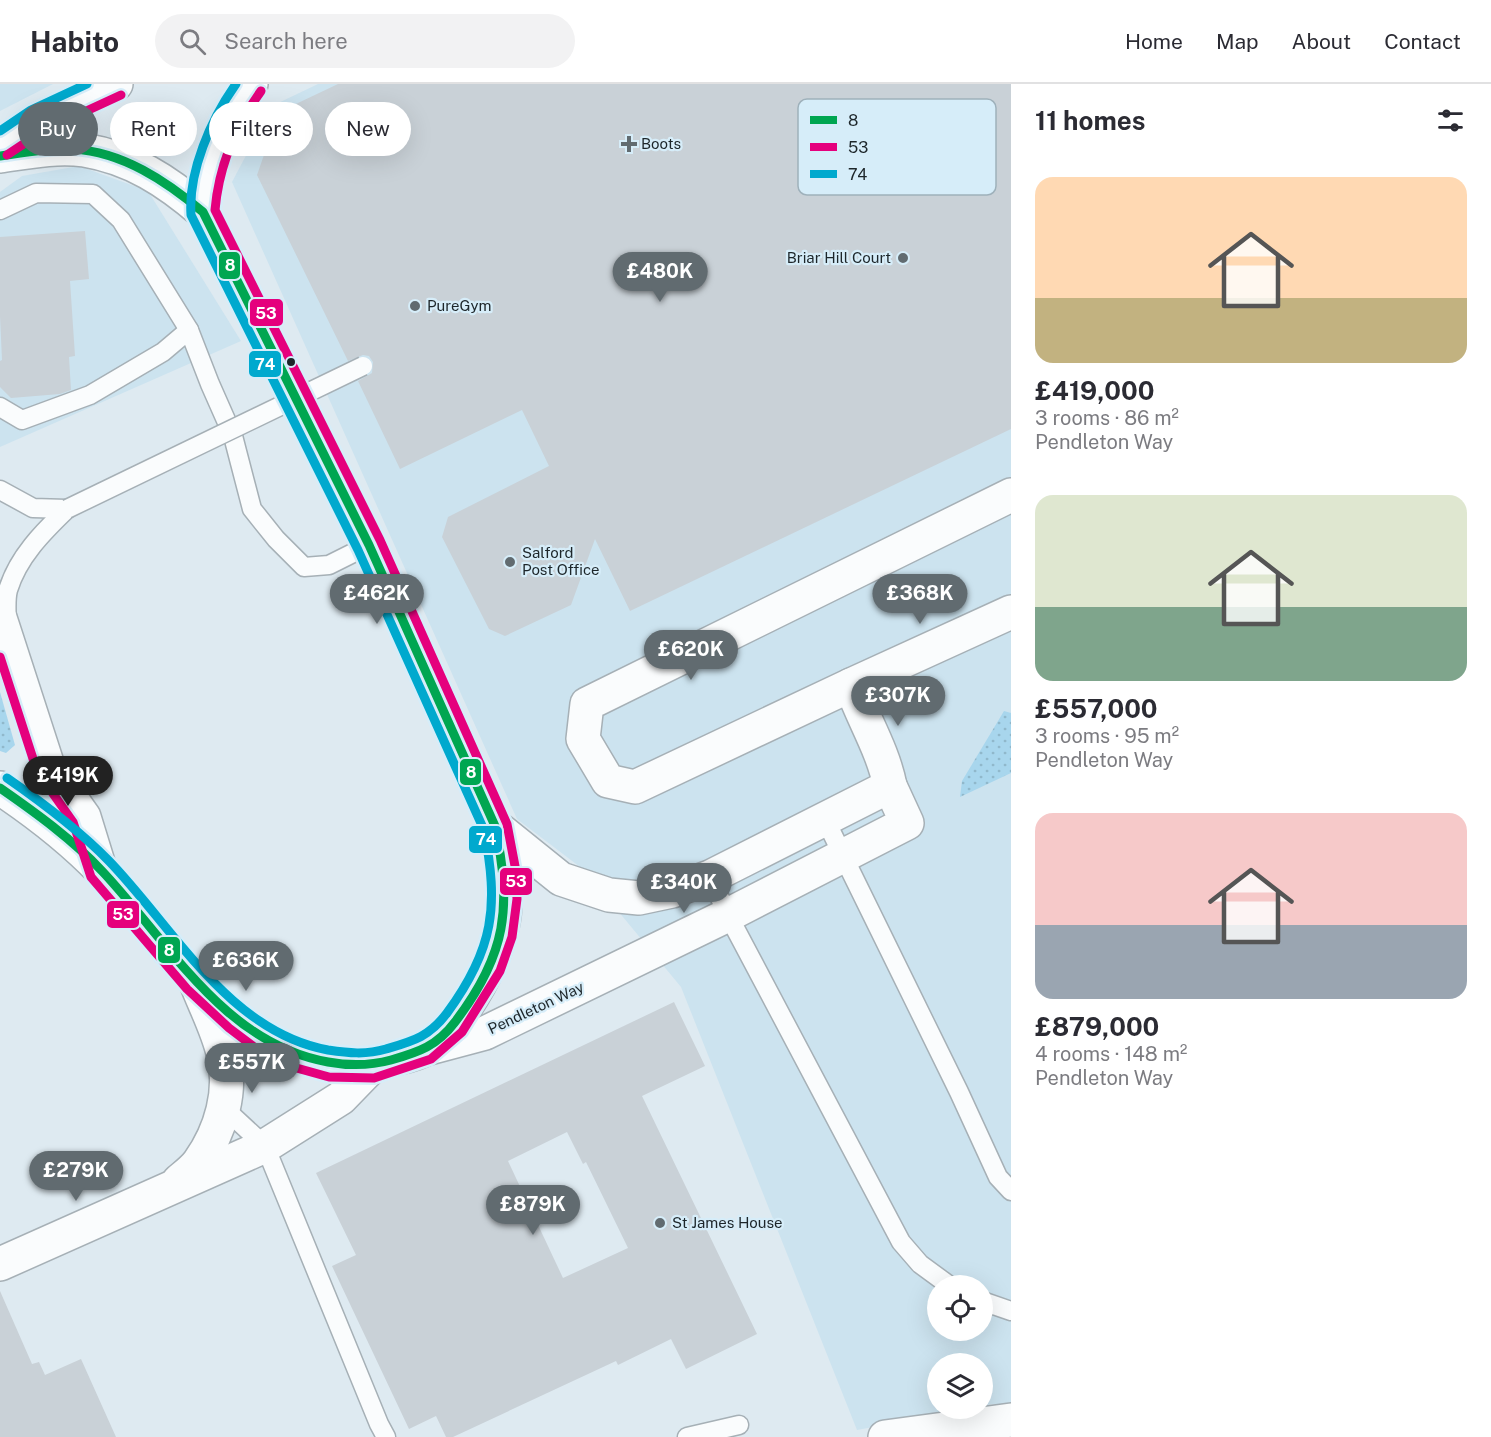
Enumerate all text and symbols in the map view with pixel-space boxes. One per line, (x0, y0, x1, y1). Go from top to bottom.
search box (155, 14, 575, 68)
text: Habito (30, 25, 119, 58)
icon: search (176, 25, 209, 58)
text: Search here (224, 28, 348, 54)
text: Home (1125, 29, 1183, 54)
text: Map (1216, 29, 1259, 54)
text: About (1292, 29, 1351, 54)
text: Contact (1384, 29, 1461, 54)
legend (798, 99, 996, 195)
chip: Buy (18, 102, 98, 156)
chip: Rent (110, 102, 197, 156)
chip: Filters (209, 102, 313, 156)
chip: New (325, 102, 411, 156)
icon: filters (1434, 104, 1467, 137)
text: 11 homes (1035, 105, 1145, 136)
text: 8 (848, 111, 858, 130)
place label: Boots (641, 135, 681, 152)
marker: Boots (622, 137, 636, 151)
text: 53 (848, 138, 868, 157)
text: 74 (848, 165, 867, 184)
icon: home (1197, 216, 1305, 324)
place label: Briar Hill Court (787, 249, 891, 266)
line badge: 8 (218, 251, 241, 280)
marker: Briar Hill Court (896, 251, 910, 265)
pin: £480K (618, 252, 702, 303)
text: 8 (225, 256, 236, 275)
text: £480K (627, 259, 693, 283)
place label: PureGym (427, 297, 492, 314)
line badge: 53 (249, 298, 284, 327)
marker: PureGym (408, 299, 422, 313)
text: 53 (255, 304, 277, 323)
line badge: 74 (248, 350, 282, 378)
text: 74 (255, 355, 276, 374)
unlabelled marker (285, 356, 297, 368)
text: £419,000 (1035, 375, 1154, 406)
text: 3 rooms · 86 m² (1035, 406, 1179, 430)
text: Pendleton Way (1035, 430, 1173, 454)
icon: home (1197, 534, 1305, 642)
place label: Salford Post Office (522, 544, 600, 578)
marker: Salford Post Office (503, 555, 517, 569)
pin: £462K (335, 574, 419, 625)
pin: £368K (878, 574, 962, 625)
text: £462K (344, 581, 410, 605)
text: £368K (886, 581, 954, 605)
pin: £620K (649, 630, 733, 681)
text: £620K (658, 637, 724, 661)
pin: £307K (856, 676, 940, 727)
text: £307K (865, 683, 931, 707)
text: £557,000 (1035, 693, 1158, 724)
text: 3 rooms · 95 m² (1035, 724, 1179, 748)
text: Pendleton Way (1035, 748, 1173, 772)
pin: £419K (26, 756, 110, 807)
line badge: 8 (459, 758, 482, 786)
text: £419K (37, 763, 99, 787)
text: 8 (466, 763, 477, 782)
line badge: 74 (468, 825, 503, 854)
text: 74 (476, 830, 497, 849)
icon: home (1197, 852, 1305, 960)
pin: £340K (642, 863, 726, 914)
line badge: 53 (499, 867, 533, 896)
text: £340K (651, 870, 717, 894)
text: 53 (505, 872, 527, 891)
line badge: 53 (106, 900, 140, 929)
text: 53 (112, 905, 134, 924)
line badge: 8 (157, 936, 181, 964)
text: 8 (164, 941, 175, 960)
pin: £636K (204, 941, 288, 992)
text: £636K (213, 948, 279, 972)
street label: Pendleton Way (485, 978, 586, 1037)
text: £879,000 (1035, 1011, 1159, 1042)
text: 4 rooms · 148 m² (1035, 1042, 1187, 1066)
pin: £557K (210, 1043, 294, 1094)
text: £557K (219, 1050, 285, 1074)
text: Pendleton Way (1035, 1066, 1173, 1090)
pin: £279K (34, 1151, 118, 1202)
text: £279K (43, 1158, 109, 1182)
pin: £879K (491, 1185, 575, 1236)
text: £879K (500, 1192, 566, 1216)
place label: St James House (672, 1214, 783, 1231)
marker: St James House (653, 1216, 667, 1230)
map controls (927, 1275, 993, 1419)
button: locate (927, 1275, 993, 1341)
button: layers (927, 1353, 993, 1419)

